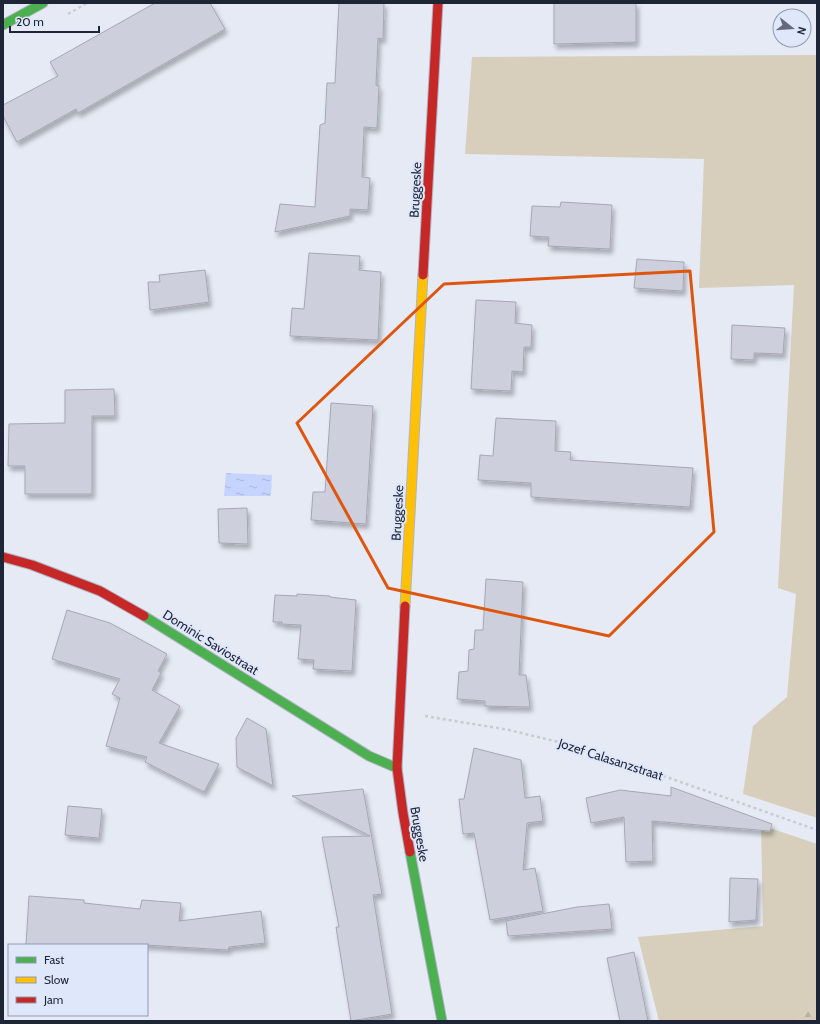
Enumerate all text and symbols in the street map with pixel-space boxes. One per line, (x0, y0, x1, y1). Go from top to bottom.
scale bar (10, 8, 99, 34)
north arrow (772, 8, 812, 48)
text: 20 m (16, 14, 44, 29)
text: N (794, 25, 809, 37)
street label: Bruggeske (406, 161, 424, 218)
street label: Bruggeske (388, 484, 406, 541)
street label: Dominic Saviostraat (160, 606, 262, 678)
street label: Jozef Calasanzstraat (556, 734, 666, 784)
street label: Bruggeske (407, 805, 433, 863)
legend (8, 944, 148, 1016)
text: Fast (44, 952, 64, 967)
text: Slow (44, 972, 69, 987)
text: Jam (43, 992, 63, 1007)

